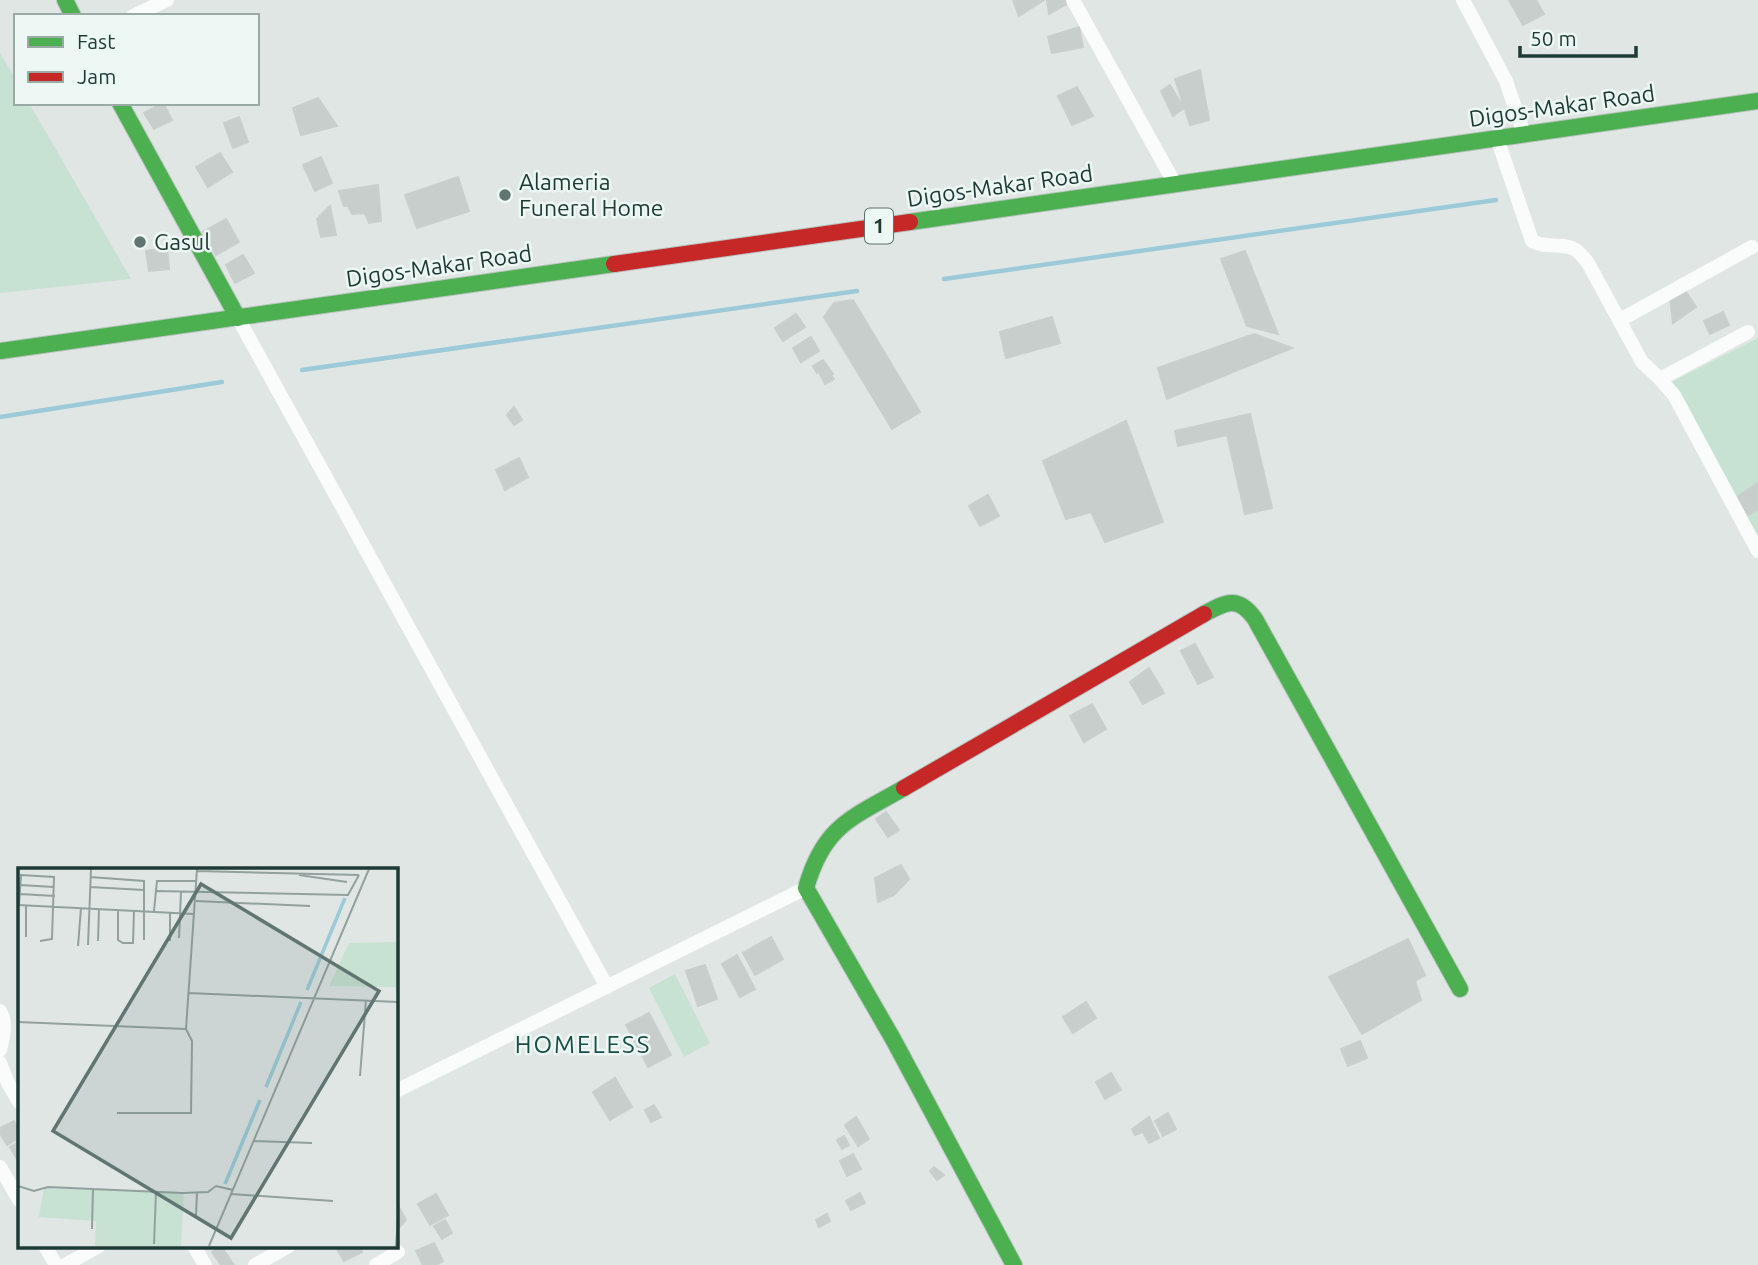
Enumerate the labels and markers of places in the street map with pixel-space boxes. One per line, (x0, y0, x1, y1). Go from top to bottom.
place label: Alameria Funeral Home (519, 169, 664, 220)
marker: Alameria Funeral Home (497, 187, 513, 203)
place label: Gasul (154, 229, 210, 254)
marker: Gasul (132, 234, 148, 250)

